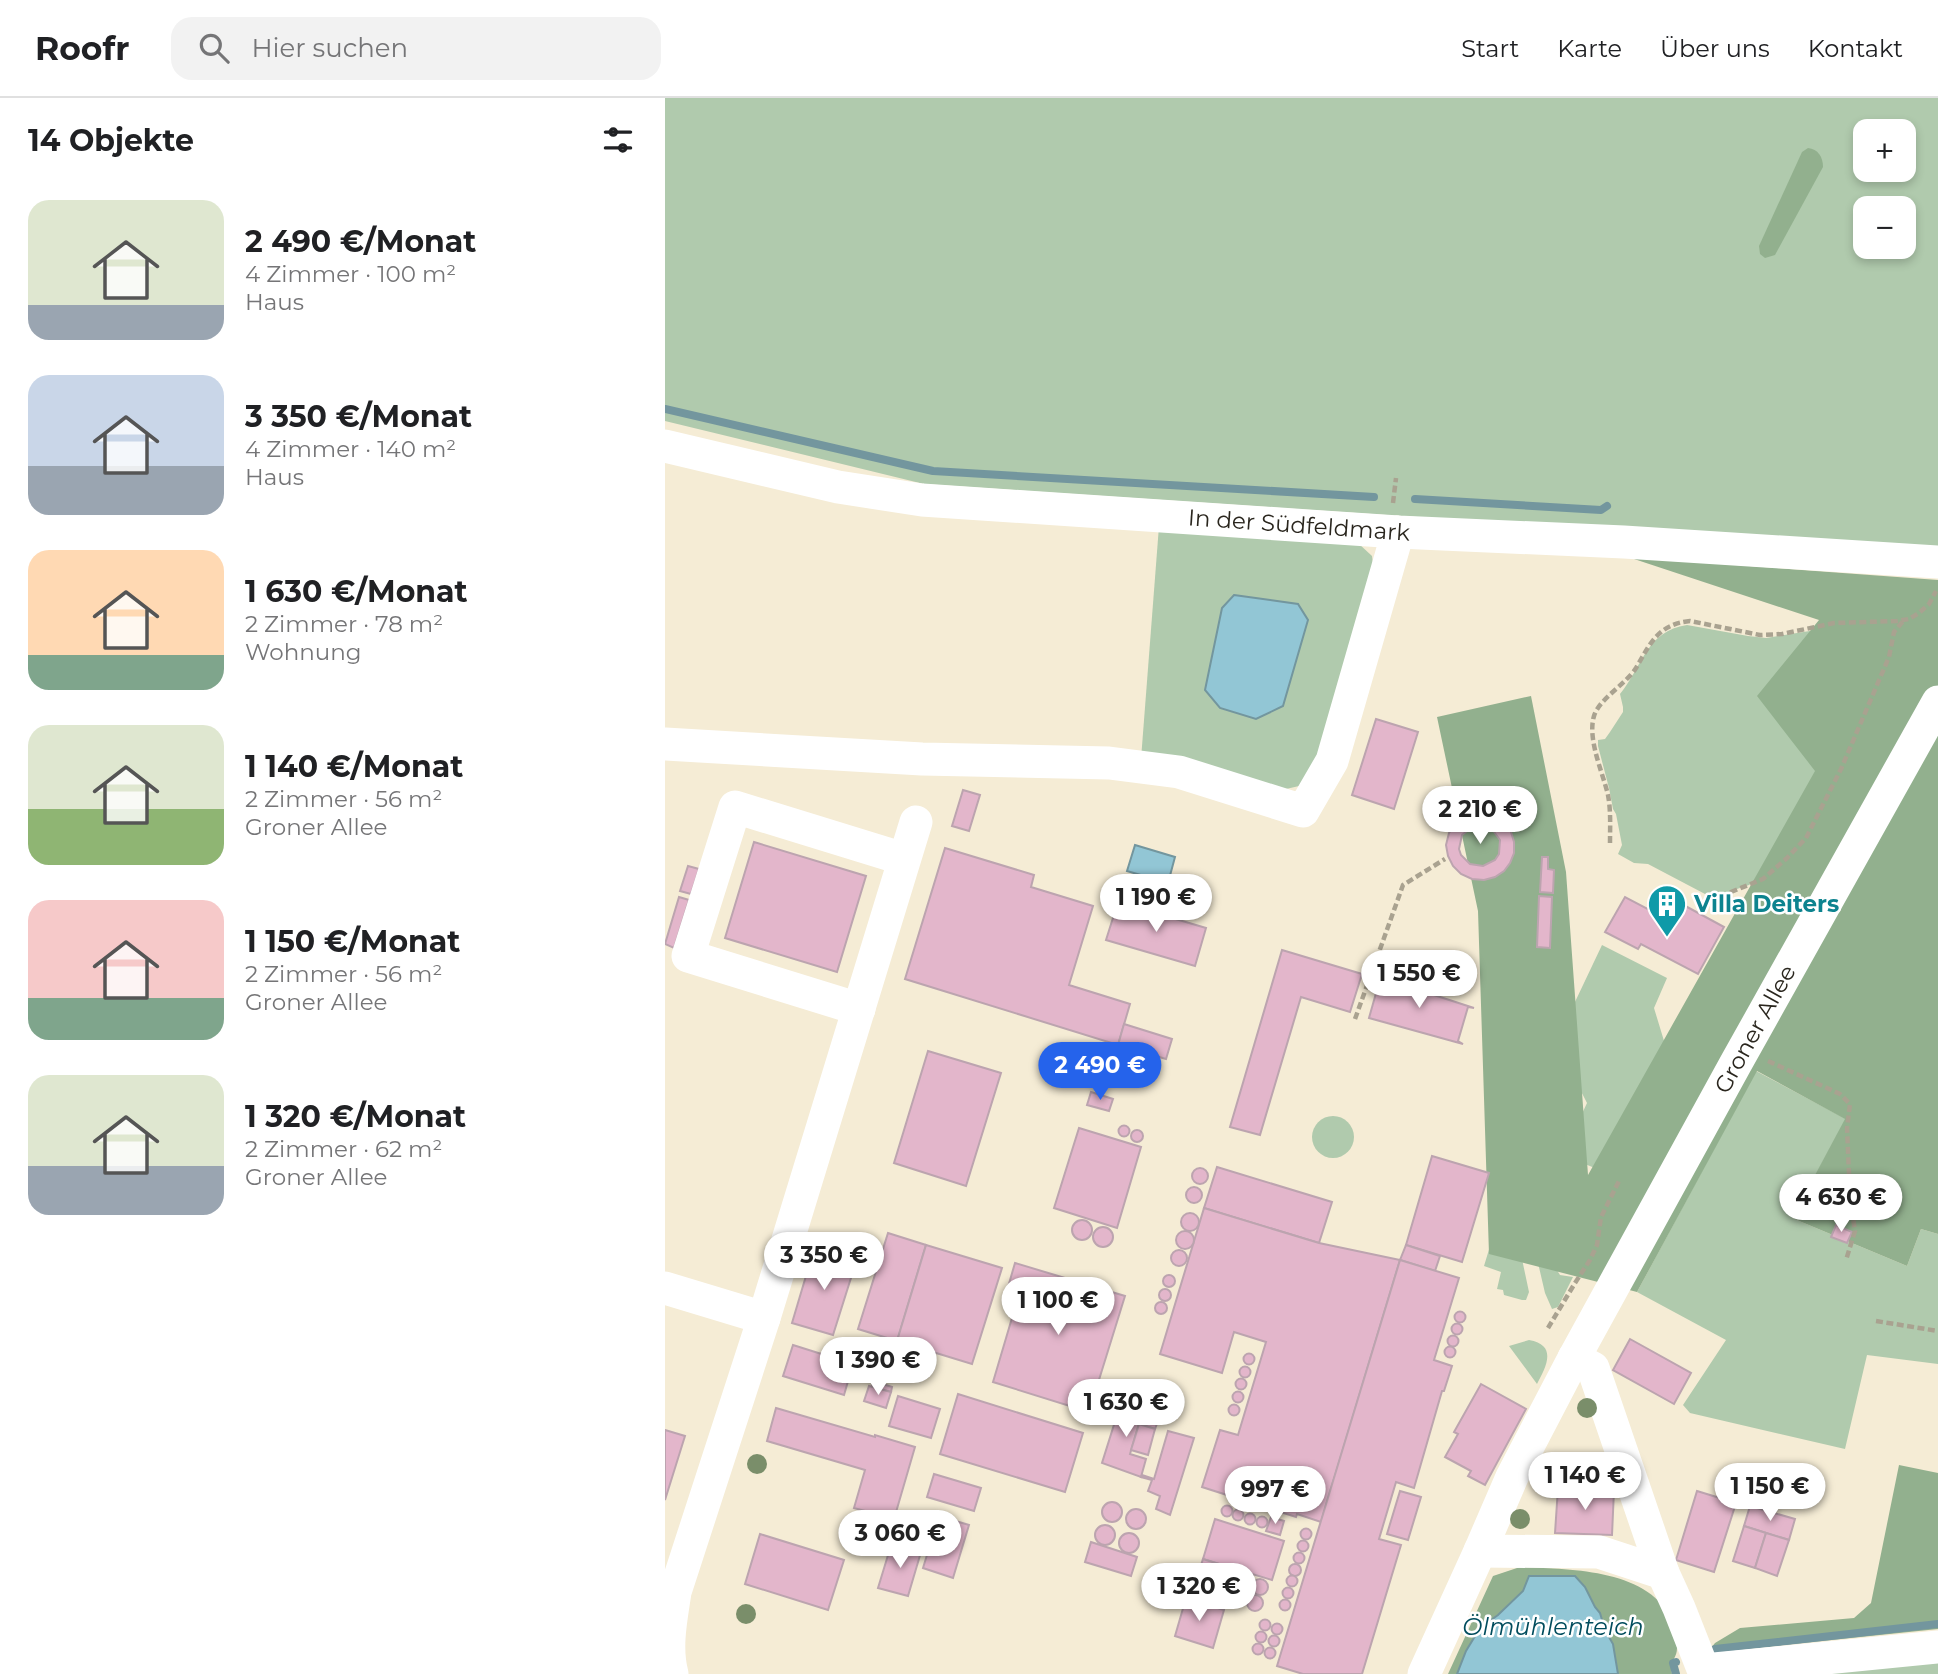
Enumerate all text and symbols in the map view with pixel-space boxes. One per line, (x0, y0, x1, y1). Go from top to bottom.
search box (171, 17, 661, 80)
text: Roofr (35, 28, 129, 68)
icon: search (195, 29, 233, 67)
text: Hier suchen (251, 32, 408, 64)
text: Start (1461, 34, 1519, 63)
text: Karte (1557, 34, 1622, 63)
text: Über uns (1660, 34, 1770, 63)
text: Kontakt (1808, 34, 1903, 63)
map controls (1853, 119, 1916, 259)
button: + (1853, 119, 1916, 182)
icon: filters (599, 121, 637, 159)
text: 14 Objekte (28, 122, 194, 159)
button: − (1853, 196, 1916, 259)
text: 2 490 €/Monat (245, 223, 476, 260)
icon: home (84, 228, 168, 312)
text: 4 Zimmer · 100 m² (245, 260, 456, 288)
text: Haus (245, 288, 304, 316)
text: 3 350 €/Monat (245, 398, 472, 435)
icon: home (84, 403, 168, 487)
text: 4 Zimmer · 140 m² (245, 435, 456, 463)
text: Haus (245, 463, 304, 491)
street label: In der Südfeldmark (1187, 503, 1411, 547)
text: 1 630 €/Monat (245, 573, 468, 610)
icon: home (84, 578, 168, 662)
text: 2 Zimmer · 78 m² (245, 610, 443, 638)
text: Wohnung (245, 638, 362, 666)
text: 1 140 €/Monat (245, 748, 463, 785)
icon: home (84, 753, 168, 837)
text: 2 Zimmer · 56 m² (245, 785, 442, 813)
pin: 2 210 € (1415, 786, 1545, 846)
text: 2 210 € (1438, 795, 1522, 823)
text: Groner Allee (245, 813, 387, 841)
pin: 1 190 € (1091, 874, 1221, 934)
text: 1 190 € (1116, 883, 1196, 911)
building icon: Villa Deiters (1646, 883, 1688, 938)
place label: Villa Deiters (1693, 890, 1839, 918)
text: 1 150 €/Monat (245, 923, 460, 960)
icon: home (84, 928, 168, 1012)
pin: 1 550 € (1354, 950, 1484, 1010)
text: 1 550 € (1377, 959, 1461, 987)
text: 2 Zimmer · 56 m² (245, 960, 442, 988)
street label: Groner Allee (1708, 960, 1802, 1098)
text: Groner Allee (245, 988, 387, 1016)
pin: 2 490 € (1035, 1042, 1165, 1102)
text: 2 490 € (1054, 1051, 1146, 1079)
text: 1 320 €/Monat (245, 1098, 466, 1135)
icon: home (84, 1103, 168, 1187)
text: 2 Zimmer · 62 m² (245, 1135, 442, 1163)
text: Groner Allee (245, 1163, 387, 1191)
pin: 4 630 € (1776, 1174, 1906, 1234)
text: 4 630 € (1795, 1183, 1887, 1211)
pin: 3 350 € (759, 1232, 889, 1292)
text: 3 350 € (780, 1241, 868, 1269)
pin: 1 100 € (993, 1278, 1123, 1337)
text: 1 100 € (1018, 1286, 1098, 1314)
pin: 1 390 € (813, 1338, 943, 1397)
text: 1 390 € (836, 1346, 920, 1374)
pin: 1 630 € (1061, 1380, 1191, 1439)
text: 1 630 € (1084, 1388, 1168, 1416)
pin: 1 140 € (1520, 1452, 1650, 1512)
text: 1 140 € (1544, 1461, 1626, 1489)
pin: 1 150 € (1705, 1464, 1835, 1523)
pin: 997 € (1226, 1466, 1324, 1526)
text: 1 150 € (1730, 1472, 1810, 1500)
text: 997 € (1241, 1475, 1309, 1503)
pin: 3 060 € (835, 1510, 965, 1570)
text: 3 060 € (854, 1519, 946, 1547)
pin: 1 320 € (1134, 1564, 1264, 1623)
text: 1 320 € (1157, 1572, 1241, 1600)
water label: Ölmühlenteich (1462, 1612, 1644, 1641)

